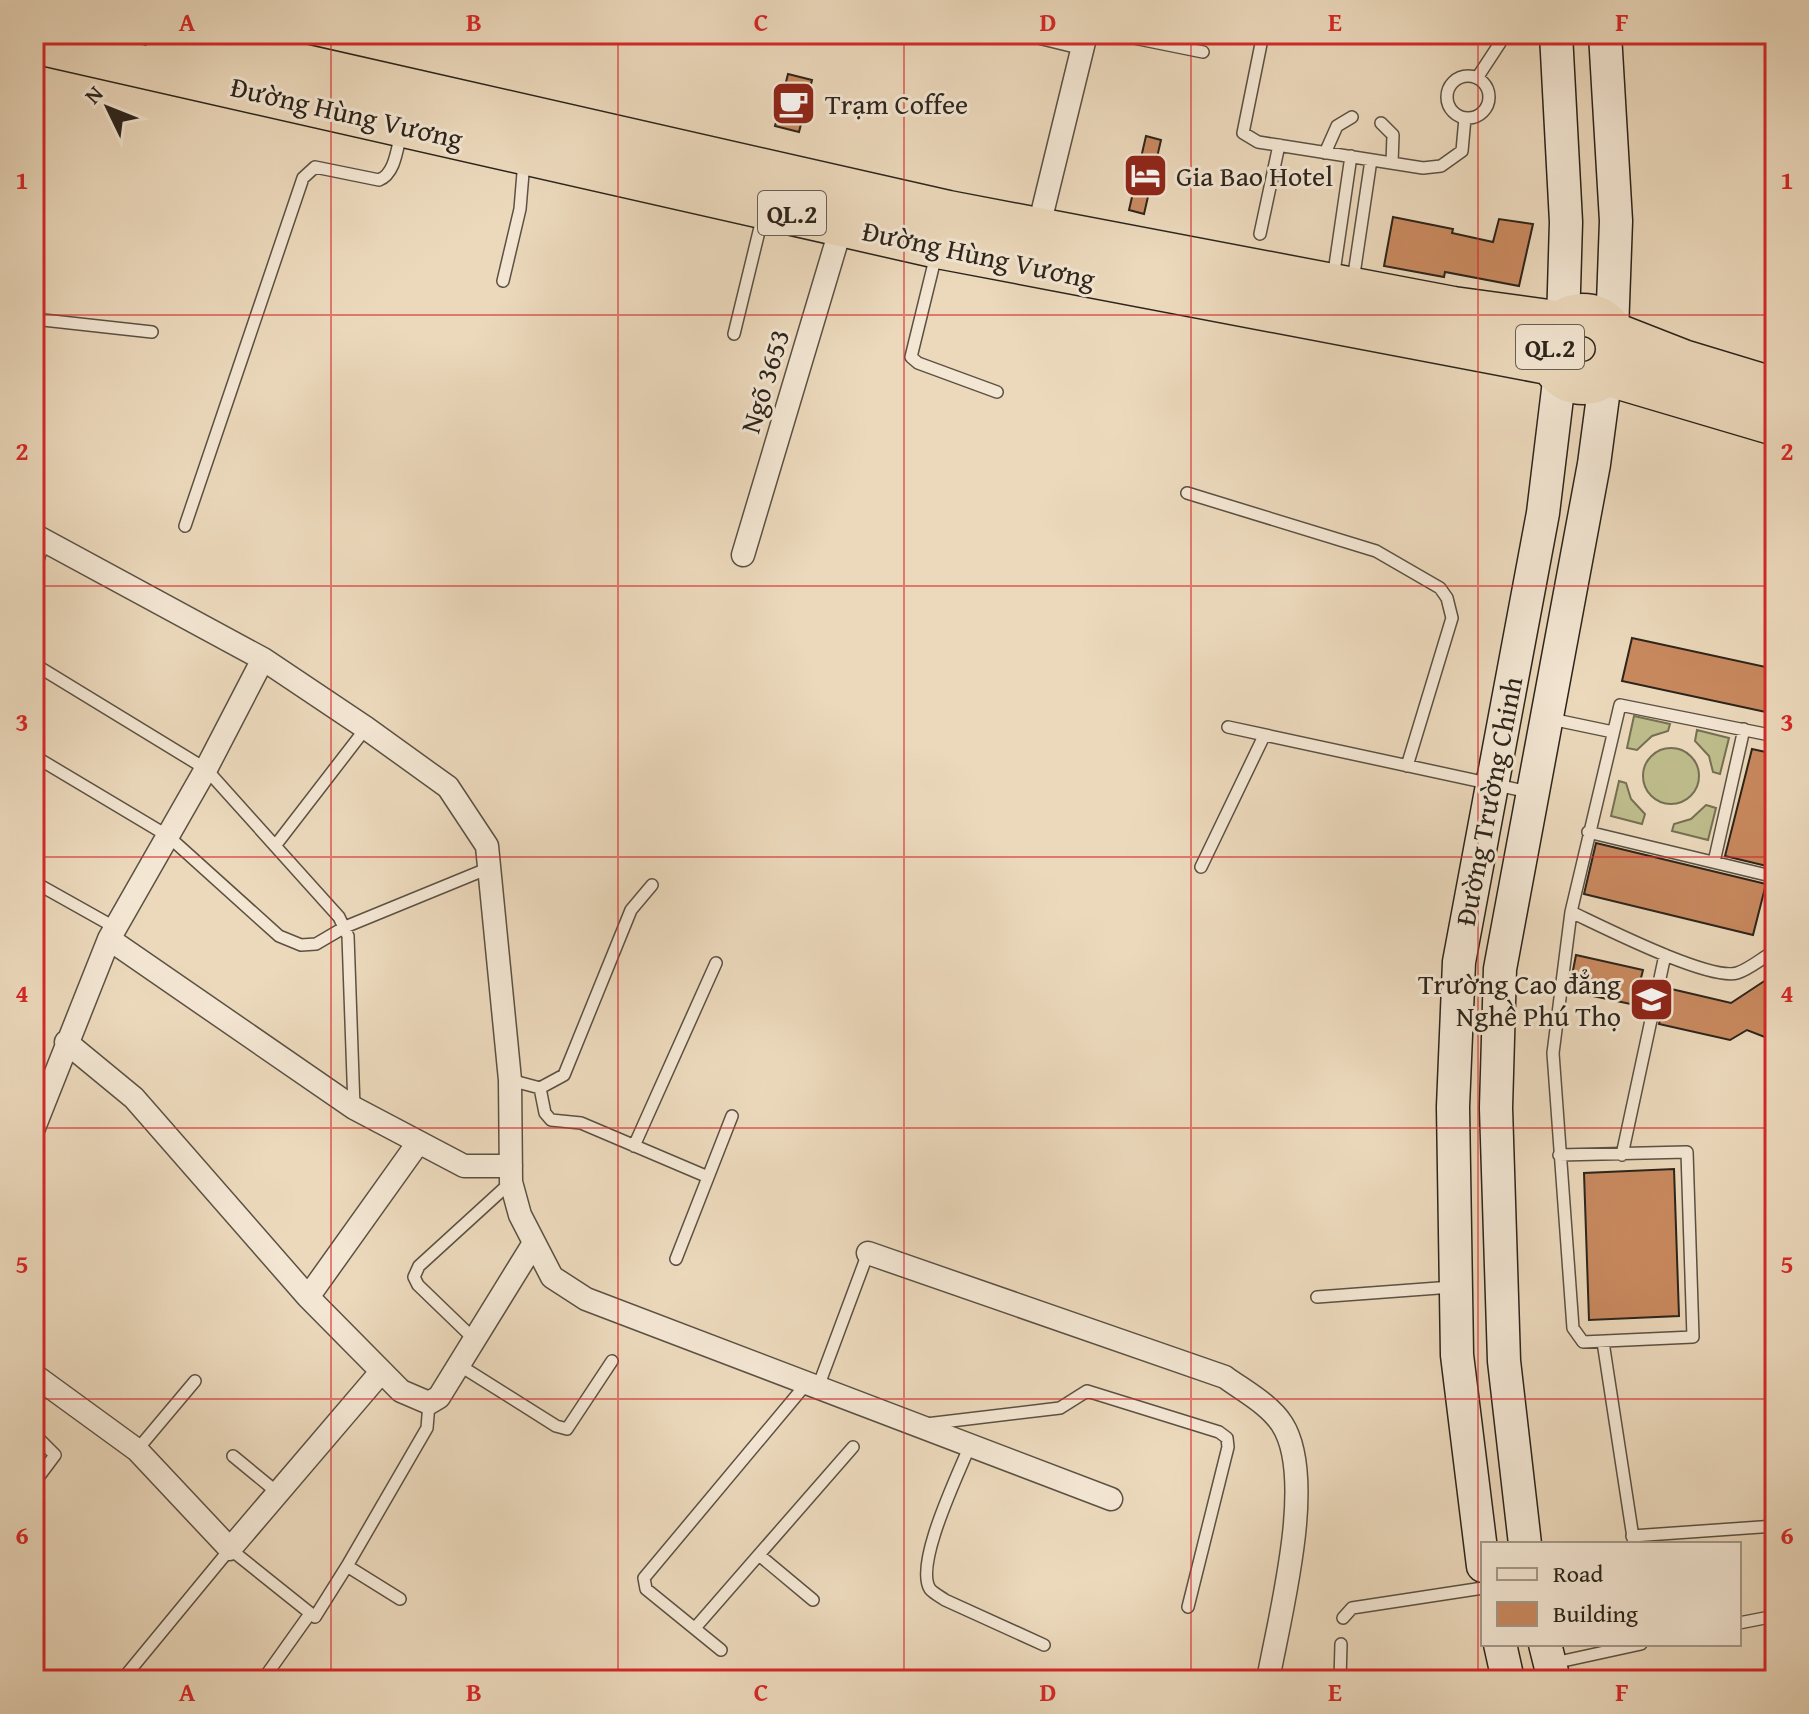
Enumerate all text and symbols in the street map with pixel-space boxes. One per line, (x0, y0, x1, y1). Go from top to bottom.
text: A (179, 2, 196, 41)
text: B (466, 2, 482, 41)
text: C (754, 2, 768, 41)
text: D (1040, 2, 1056, 41)
text: E (1328, 2, 1342, 41)
text: F (1615, 2, 1629, 41)
street label: Đường Hùng Vương (227, 65, 467, 159)
north arrow (68, 68, 148, 148)
text: N (77, 78, 110, 111)
cafe icon: Trạm Coffee (770, 79, 818, 127)
place label: Trạm Coffee (825, 83, 968, 124)
hotel icon: Gia Bao Hotel (1121, 151, 1169, 199)
place label: Gia Bao Hotel (1176, 155, 1333, 196)
text: 1 (15, 160, 29, 199)
text: 1 (1780, 160, 1794, 199)
road number: QL.2 (758, 191, 826, 235)
street label: Đường Hùng Vương (859, 209, 1099, 299)
street label: Ngõ 3653 (729, 324, 799, 438)
road number: QL.2 (1516, 325, 1584, 369)
text: 2 (15, 431, 29, 470)
text: 2 (1780, 431, 1794, 470)
street label: Đường Trường Chinh (1444, 673, 1532, 929)
text: 3 (15, 702, 29, 741)
text: 3 (1780, 702, 1794, 741)
place label: Trường Cao đẳng Nghề Phú Thọ (1418, 963, 1621, 1036)
text: 4 (15, 973, 29, 1012)
text: 4 (1780, 973, 1794, 1012)
school or university icon: Trường Cao đẳng Nghề Phú Thọ (1628, 975, 1676, 1023)
text: 5 (15, 1244, 29, 1283)
text: 5 (1780, 1244, 1794, 1283)
text: 6 (15, 1515, 29, 1554)
text: 6 (1780, 1515, 1794, 1554)
legend (1481, 1542, 1741, 1646)
text: Road (1553, 1556, 1603, 1591)
text: Building (1553, 1596, 1638, 1631)
text: A (179, 1672, 196, 1711)
text: B (466, 1672, 482, 1711)
text: C (754, 1672, 768, 1711)
text: D (1040, 1672, 1056, 1711)
text: E (1328, 1672, 1342, 1711)
text: F (1615, 1672, 1629, 1711)

